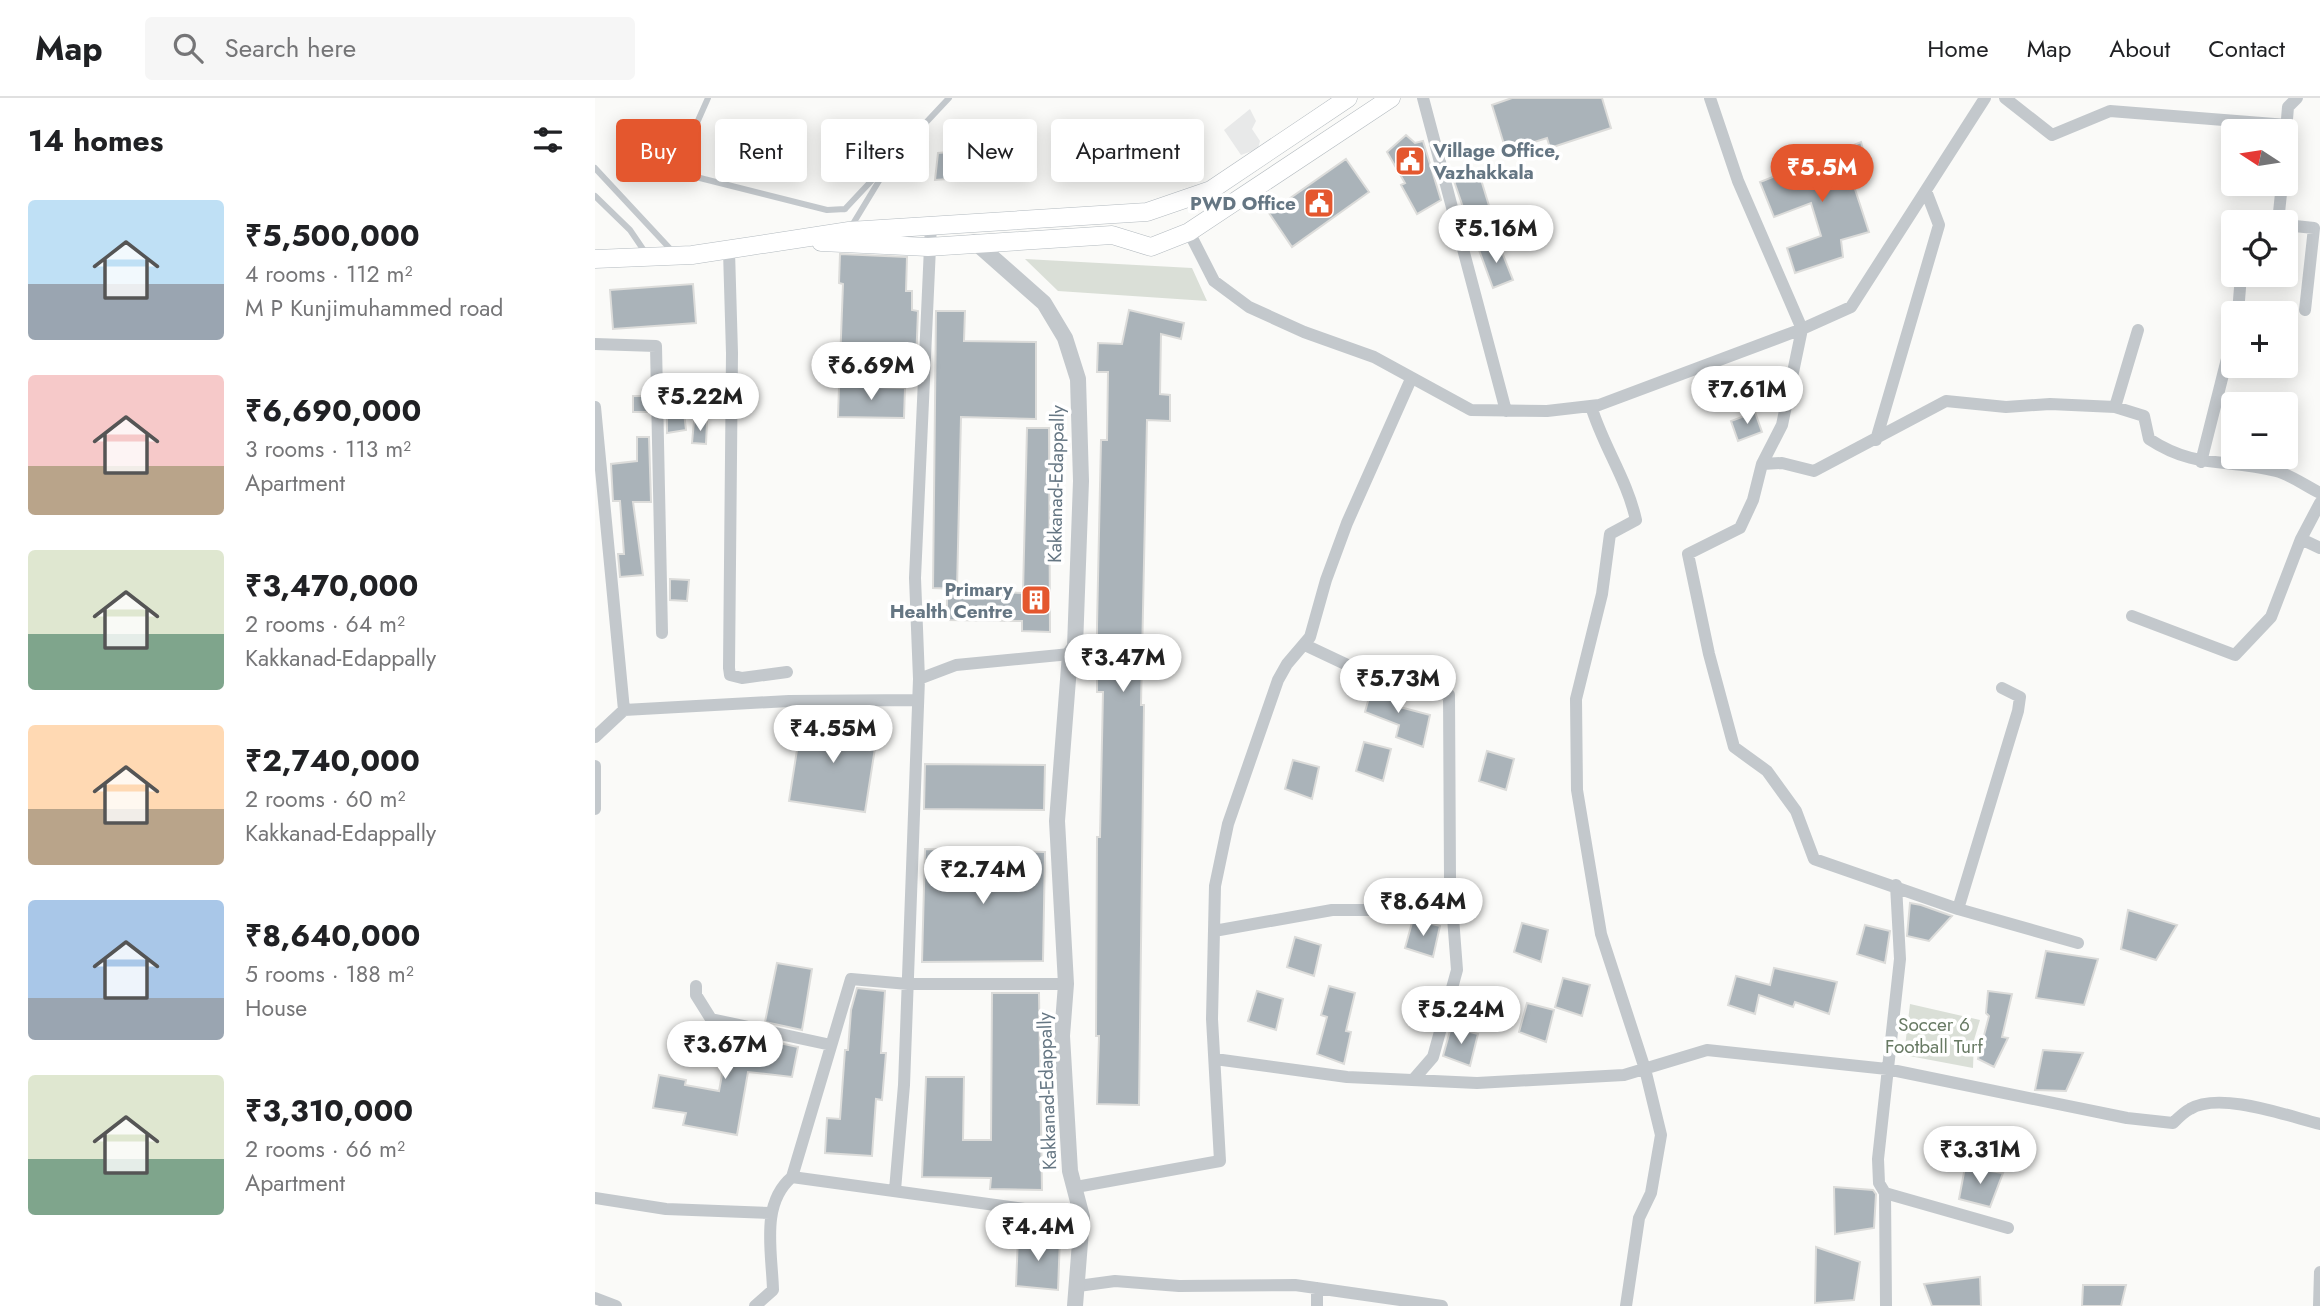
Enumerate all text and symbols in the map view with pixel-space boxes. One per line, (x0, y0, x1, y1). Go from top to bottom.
search box (145, 17, 635, 80)
text: Map (35, 25, 103, 72)
icon: search (169, 29, 207, 67)
text: Search here (225, 29, 356, 67)
text: Home (1927, 31, 1989, 66)
text: Map (2027, 31, 2071, 66)
text: About (2109, 31, 2170, 66)
text: Contact (2208, 31, 2285, 66)
text: 14 homes (28, 119, 163, 162)
chip: Buy (616, 119, 701, 182)
chip: Rent (715, 119, 807, 182)
chip: Filters (821, 119, 929, 182)
chip: New (943, 119, 1037, 182)
chip: Apartment (1051, 119, 1204, 182)
north arrow (2221, 119, 2298, 196)
map controls (2221, 119, 2298, 469)
icon: filters (529, 121, 567, 159)
place label: Village Office, Vazhakkala (1432, 137, 1560, 186)
public building icon: Village Office, Vazhakkala (1393, 144, 1427, 178)
pin: ₹5.5M (1773, 144, 1871, 204)
text: ₹5.5M (1787, 150, 1857, 184)
public building icon: PWD Office (1302, 186, 1336, 220)
place label: PWD Office (1190, 190, 1296, 217)
pin: ₹5.16M (1439, 206, 1553, 265)
button: locate (2221, 210, 2298, 287)
text: ₹5.16M (1455, 211, 1537, 245)
text: ₹5,500,000 (245, 214, 420, 257)
icon: home (84, 228, 168, 312)
text: 4 rooms · 112 m² (245, 257, 412, 291)
text: M P Kunjimuhammed road (245, 291, 503, 325)
button: + (2221, 301, 2298, 378)
pin: ₹6.69M (814, 342, 928, 402)
text: ₹6.69M (827, 348, 915, 382)
pin: ₹7.61M (1690, 366, 1804, 426)
text: ₹7.61M (1707, 372, 1787, 406)
pin: ₹5.22M (643, 374, 757, 433)
text: ₹5.22M (657, 379, 743, 413)
text: ₹6,690,000 (245, 389, 421, 432)
button: − (2221, 392, 2298, 469)
icon: home (84, 403, 168, 487)
street label: Kakkanad-Edappally (1041, 404, 1071, 563)
text: 3 rooms · 113 m² (245, 432, 411, 466)
text: Apartment (245, 466, 345, 500)
text: ₹3,470,000 (245, 564, 418, 607)
place label: Primary Health Centre (890, 576, 1014, 625)
icon: home (84, 578, 168, 662)
building icon: Primary Health Centre (1019, 583, 1053, 617)
text: 2 rooms · 64 m² (245, 607, 405, 641)
pin: ₹3.47M (1066, 634, 1180, 694)
text: ₹3.47M (1081, 640, 1165, 674)
text: Kakkanad-Edappally (245, 641, 436, 675)
pin: ₹5.73M (1341, 656, 1455, 715)
text: ₹5.73M (1356, 661, 1440, 695)
pin: ₹4.55M (776, 706, 890, 765)
text: ₹4.55M (790, 711, 876, 745)
text: ₹2,740,000 (245, 739, 420, 782)
icon: home (84, 753, 168, 837)
text: 2 rooms · 60 m² (245, 782, 405, 816)
text: Kakkanad-Edappally (245, 816, 436, 850)
pin: ₹2.74M (926, 846, 1040, 906)
text: ₹2.74M (940, 852, 1026, 886)
pin: ₹8.64M (1366, 878, 1480, 938)
text: ₹8.64M (1380, 884, 1466, 918)
text: ₹8,640,000 (245, 914, 420, 957)
icon: home (84, 928, 168, 1012)
text: 5 rooms · 188 m² (245, 957, 414, 991)
pin: ₹5.24M (1404, 986, 1518, 1046)
text: House (245, 991, 307, 1025)
text: ₹5.24M (1417, 992, 1505, 1026)
street label: Kakkanad-Edappally (1031, 1011, 1063, 1170)
park label: Soccer 6 Football Turf (1885, 1011, 1984, 1060)
pin: ₹3.67M (668, 1021, 782, 1081)
text: ₹3.67M (683, 1027, 767, 1061)
text: ₹3,310,000 (245, 1089, 413, 1132)
icon: home (84, 1103, 168, 1187)
pin: ₹3.31M (1923, 1126, 2037, 1186)
text: 2 rooms · 66 m² (245, 1132, 405, 1166)
text: ₹3.31M (1940, 1132, 2020, 1166)
text: Apartment (245, 1166, 345, 1200)
pin: ₹4.4M (989, 1204, 1087, 1263)
text: ₹4.4M (1001, 1209, 1075, 1243)

